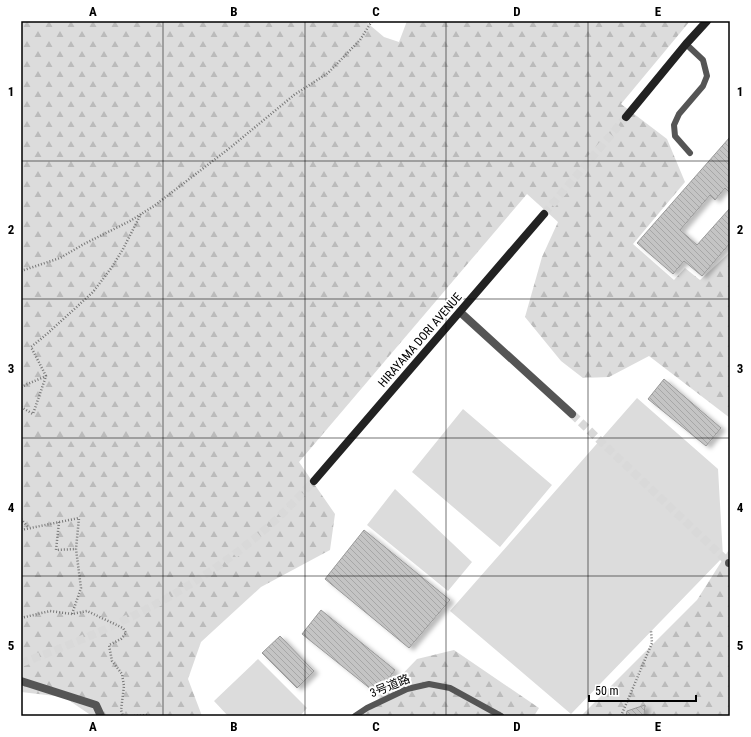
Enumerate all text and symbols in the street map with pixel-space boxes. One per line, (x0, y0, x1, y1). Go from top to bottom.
text: A (89, 4, 97, 19)
text: B (230, 4, 238, 19)
text: C (372, 4, 380, 19)
text: D (513, 4, 521, 19)
text: E (655, 4, 662, 19)
text: 1 (8, 84, 14, 99)
text: 1 (737, 84, 743, 99)
text: 2 (8, 222, 15, 237)
text: 2 (737, 222, 744, 237)
street label: HIRAYAMA DORI AVENUE (375, 290, 465, 390)
text: 3 (8, 361, 14, 376)
text: 3 (737, 361, 743, 376)
text: 4 (8, 500, 15, 515)
text: 4 (737, 500, 744, 515)
text: 5 (8, 638, 15, 653)
text: 5 (737, 638, 744, 653)
street label: 3号道路 (368, 672, 412, 700)
scale bar (589, 677, 696, 703)
text: 50 m (595, 684, 619, 698)
text: A (89, 719, 97, 734)
text: B (230, 719, 238, 734)
text: C (372, 719, 380, 734)
text: D (513, 719, 521, 734)
text: E (655, 719, 662, 734)

